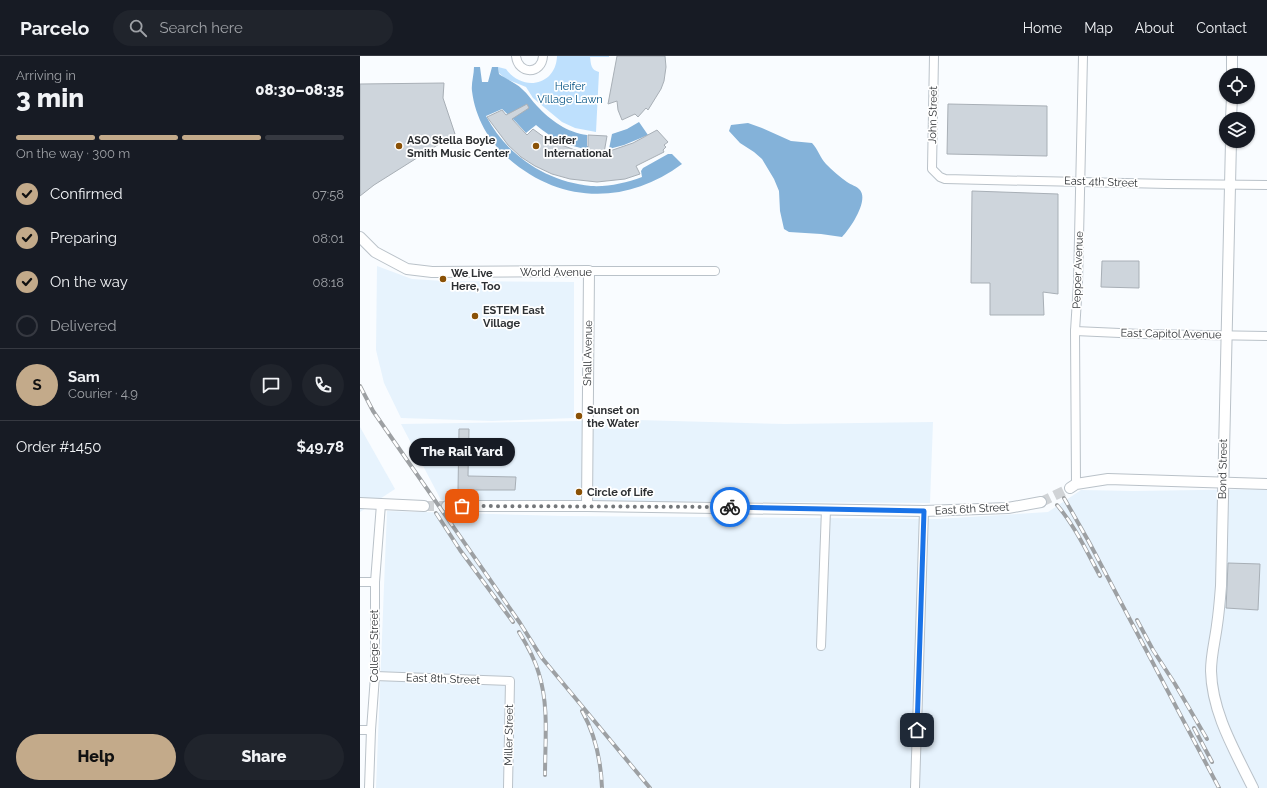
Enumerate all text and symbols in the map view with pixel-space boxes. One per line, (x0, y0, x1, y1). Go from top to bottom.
search box (113, 10, 393, 46)
text: Parcelo (20, 17, 89, 39)
icon: search (127, 17, 149, 39)
text: Search here (159, 19, 243, 37)
text: Home (1023, 20, 1062, 36)
text: Map (1084, 20, 1113, 36)
text: About (1135, 20, 1174, 36)
text: Contact (1196, 20, 1247, 36)
text: Arriving in (16, 68, 76, 83)
map controls (1219, 68, 1255, 148)
button: locate (1219, 68, 1255, 104)
park label: Heifer Village Lawn (537, 80, 603, 106)
text: 08:30–08:35 (255, 81, 344, 99)
text: 3 min (16, 83, 84, 113)
street label: John Street (926, 86, 940, 144)
button: layers (1219, 112, 1255, 148)
place label: ASO Stella Boyle Smith Music Center (407, 134, 510, 160)
place label: Heifer International (544, 134, 612, 160)
marker: ASO Stella Boyle Smith Music Center (394, 141, 404, 151)
marker: Heifer International (531, 141, 541, 151)
text: On the way · 300 m (16, 146, 130, 161)
street label: East 4th Street (1064, 174, 1138, 190)
icon: check (16, 183, 38, 205)
text: Confirmed (50, 185, 123, 203)
text: 07:58 (312, 187, 344, 202)
icon: check (16, 227, 38, 249)
text: Preparing (50, 229, 117, 247)
street label: Pepper Avenue (1070, 230, 1086, 309)
text: 08:01 (312, 231, 344, 246)
street label: World Avenue (520, 266, 593, 279)
place label: We Live Here, Too (451, 267, 501, 293)
icon: check (16, 271, 38, 293)
text: On the way (50, 273, 128, 291)
marker: We Live Here, Too (438, 274, 448, 284)
text: 08:18 (313, 275, 344, 290)
place label: ESTEM East Village (483, 304, 545, 330)
marker: ESTEM East Village (470, 311, 480, 321)
text: Delivered (50, 317, 117, 335)
street label: Shall Avenue (581, 319, 595, 386)
street label: East Capitol Avenue (1120, 327, 1222, 341)
button: chat (250, 364, 292, 406)
button: phone (302, 364, 344, 406)
text: Sam (68, 368, 100, 386)
text: S (32, 376, 42, 394)
text: Courier · 4.9 (68, 386, 138, 401)
place label: Sunset on the Water (587, 404, 640, 430)
marker: Sunset on the Water (574, 411, 584, 421)
text: Order #1450 (16, 438, 101, 456)
text: $49.78 (297, 438, 344, 456)
callout: The Rail Yard (409, 438, 515, 466)
street label: Bond Street (1216, 438, 1230, 499)
text: The Rail Yard (421, 444, 503, 459)
place label: Circle of Life (587, 486, 654, 499)
marker: Circle of Life (574, 487, 584, 497)
courier (710, 487, 750, 527)
pin (445, 489, 479, 523)
icon: bag (451, 495, 473, 517)
icon: bike (719, 496, 741, 518)
street label: East 6th Street (934, 501, 1010, 517)
street label: College Street (368, 609, 381, 683)
street label: East 8th Street (406, 671, 481, 687)
street label: Miller Street (502, 704, 516, 766)
pin (900, 713, 934, 747)
icon: home (906, 719, 928, 741)
button: Help (16, 734, 176, 780)
button: Share (184, 734, 344, 780)

